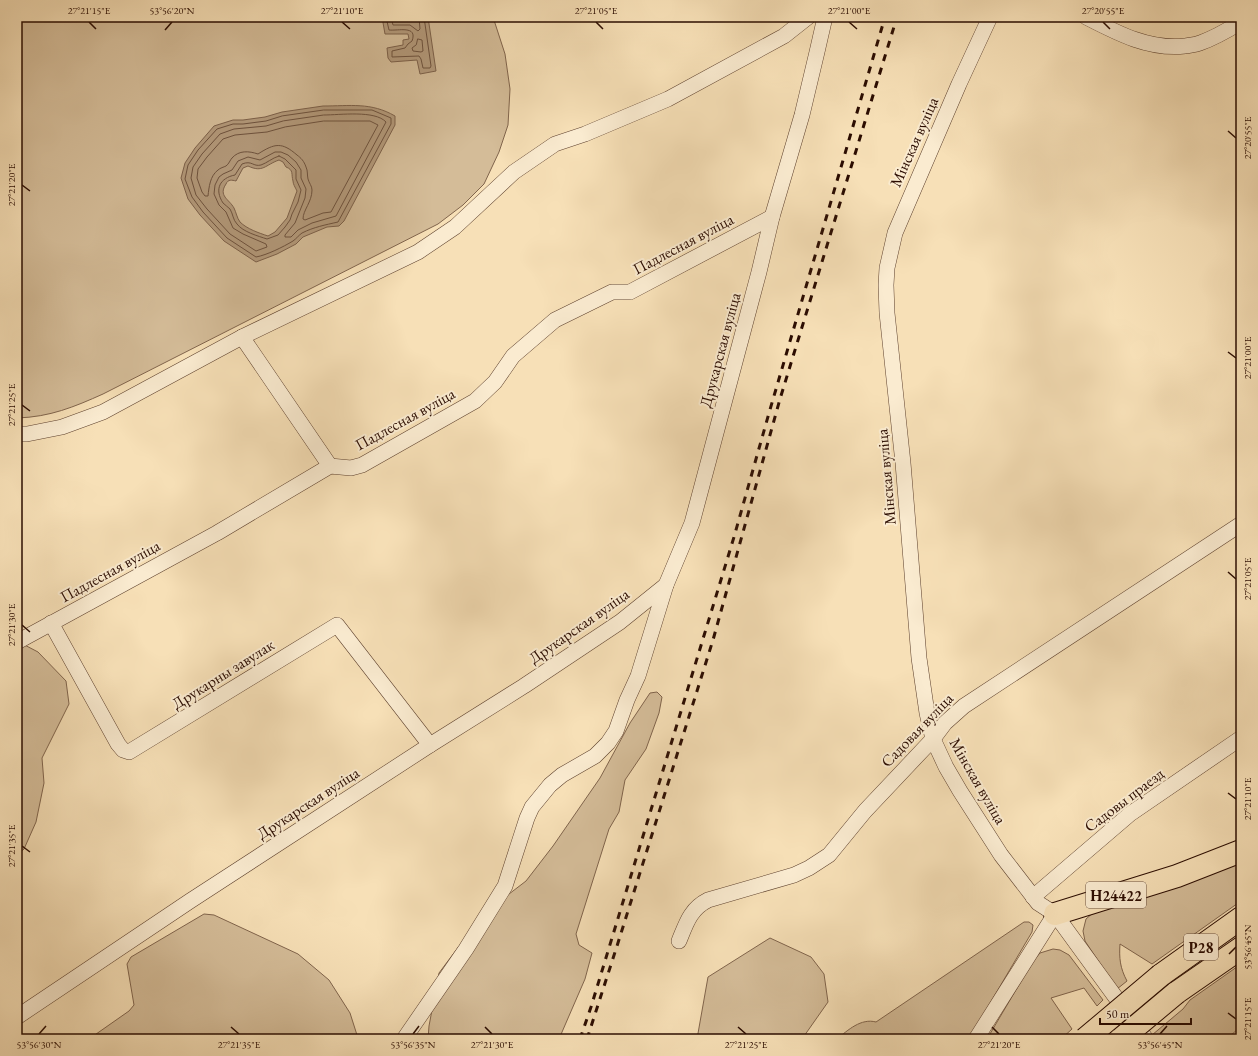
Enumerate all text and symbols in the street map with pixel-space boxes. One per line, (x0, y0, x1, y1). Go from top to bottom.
text: 27°21'15"E (68, 4, 111, 17)
text: 53°56'20"N (150, 4, 195, 17)
text: 27°21'10"E (321, 4, 364, 17)
text: 27°21'05"E (575, 4, 618, 17)
text: 27°21'00"E (828, 4, 871, 17)
text: 27°20'55"E (1082, 4, 1125, 17)
street label: Мінская вуліца (885, 93, 943, 190)
text: 27°20'55"E (1241, 116, 1254, 159)
text: 27°21'20"E (5, 163, 18, 206)
street label: Падлесная вуліца (629, 208, 738, 279)
street label: Друкарская вуліца (695, 290, 746, 410)
text: 27°21'00"E (1241, 336, 1254, 379)
text: 27°21'25"E (5, 383, 18, 426)
street label: Падлесная вуліца (351, 383, 459, 455)
street label: Мінская вуліца (871, 427, 901, 526)
street label: Падлесная вуліца (56, 535, 164, 607)
text: 27°21'05"E (1241, 557, 1254, 600)
street label: Друкарская вуліца (525, 583, 634, 668)
text: 27°21'30"E (5, 603, 18, 646)
street label: Друкарны завулак (168, 634, 278, 714)
street label: Садовая вуліца (876, 688, 958, 772)
street label: Мінская вуліца (945, 734, 1012, 829)
street label: Друкарская вуліца (253, 762, 364, 844)
street label: Садовы праезд (1080, 763, 1169, 837)
text: 27°21'10"E (1241, 777, 1254, 820)
text: 27°21'35"E (5, 824, 18, 867)
road number: Н24422 (1086, 882, 1146, 908)
text: 53°56'45"N (1241, 924, 1254, 969)
road number: Р28 (1184, 934, 1218, 960)
text: 27°21'15"E (1241, 997, 1254, 1040)
scale bar (1100, 1000, 1191, 1026)
text: 50 m (1106, 1006, 1130, 1022)
text: 53°56'30"N (17, 1038, 62, 1051)
text: 27°21'35"E (218, 1038, 261, 1051)
text: 53°56'35"N (391, 1038, 436, 1051)
text: 27°21'30"E (471, 1038, 514, 1051)
text: 27°21'25"E (725, 1038, 768, 1051)
text: 27°21'20"E (978, 1038, 1021, 1051)
text: 53°56'45"N (1138, 1038, 1183, 1051)

